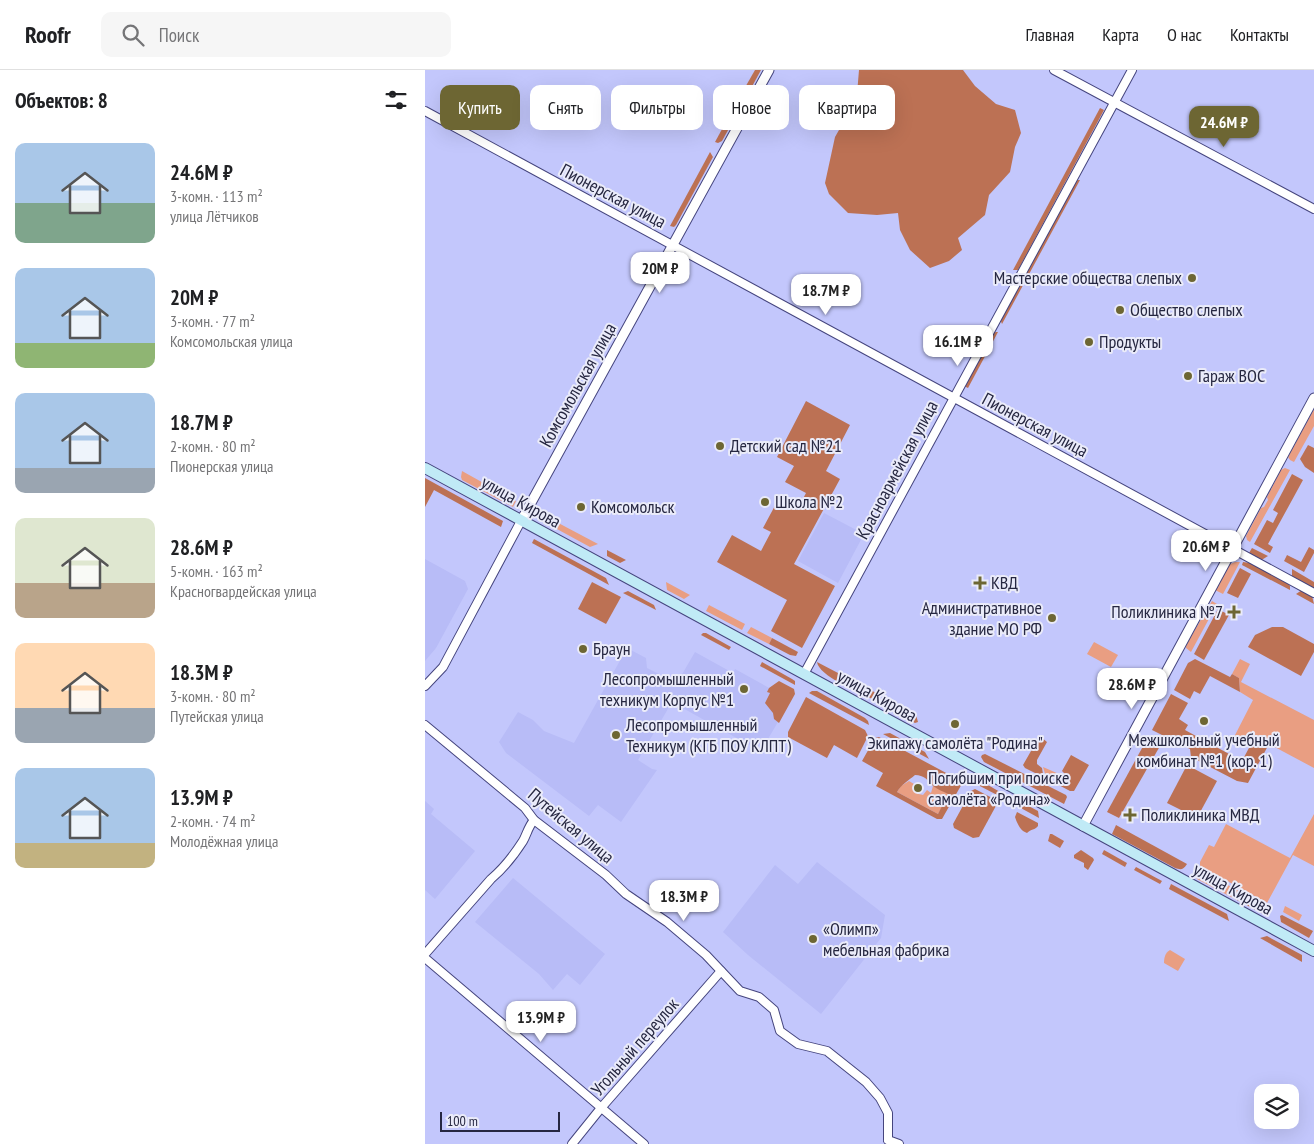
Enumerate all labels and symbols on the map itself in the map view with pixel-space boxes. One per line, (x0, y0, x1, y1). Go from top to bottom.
pin: 24.6M ₽ (1178, 106, 1270, 148)
street label: Пионерская улица (556, 158, 670, 233)
pin: 20M ₽ (625, 252, 695, 294)
place label: Мастерские общества слепых (994, 266, 1183, 289)
marker: Мастерские общества слепых (1186, 272, 1198, 284)
pin: 18.7M ₽ (780, 274, 872, 316)
place label: Общество слепых (1130, 298, 1243, 321)
marker: Общество слепых (1114, 304, 1126, 316)
street label: Комсомольская улица (534, 319, 621, 451)
pin: 16.1M ₽ (912, 324, 1004, 367)
place label: Продукты (1099, 330, 1161, 353)
marker: Продукты (1083, 336, 1095, 348)
place label: Гараж ВОС (1198, 364, 1265, 387)
marker: Гараж ВОС (1182, 370, 1194, 382)
street label: Пионерская улица (978, 387, 1092, 462)
street label: Красноармейская улица (850, 396, 943, 543)
place label: Детский сад №21 (730, 434, 842, 457)
marker: Детский сад №21 (714, 440, 726, 452)
street label: улица Кирова (477, 470, 565, 533)
place label: Школа №2 (775, 490, 843, 513)
place label: Комсомольск (591, 495, 675, 518)
marker: Школа №2 (759, 496, 771, 508)
marker: Комсомольск (575, 501, 587, 513)
pin: 20.6M ₽ (1160, 530, 1252, 572)
place label: КВД (991, 571, 1018, 594)
marker: КВД (973, 576, 987, 590)
place label: Административное здание МО РФ (922, 596, 1042, 640)
place label: Поликлиника №7 (1111, 600, 1223, 623)
marker: Поликлиника №7 (1227, 605, 1241, 619)
marker: Административное здание МО РФ (1046, 612, 1058, 624)
place label: Браун (593, 637, 631, 660)
marker: Браун (577, 643, 589, 655)
street label: улица Кирова (833, 664, 921, 727)
place label: Лесопромышленный техникум Корпус №1 (600, 667, 734, 711)
pin: 28.6M ₽ (1086, 668, 1178, 710)
marker: Лесопромышленный техникум Корпус №1 (738, 683, 750, 695)
place label: Лесопромышленный Техникум (КГБ ПОУ КЛПТ) (625, 713, 792, 757)
marker: Межшкольный учебный комбинат №1 (кор. 1) (1198, 715, 1210, 727)
marker: Экипажу самолёта "Родина" (949, 718, 961, 730)
place label: Межшкольный учебный комбинат №1 (кор. 1) (1128, 728, 1280, 772)
marker: Лесопромышленный Техникум (КГБ ПОУ КЛПТ) (610, 729, 622, 741)
place label: Экипажу самолёта "Родина" (867, 731, 1043, 754)
place label: Погибшим при поиске самолёта «Родина» (928, 766, 1069, 810)
marker: Погибшим при поиске самолёта «Родина» (912, 782, 924, 794)
street label: Путейская улица (524, 783, 619, 868)
place label: Поликлиника МВД (1141, 803, 1260, 826)
marker: Поликлиника МВД (1123, 808, 1137, 822)
street label: улица Кирова (1189, 857, 1277, 920)
pin: 18.3M ₽ (638, 880, 730, 922)
place label: «Олимп» мебельная фабрика (823, 917, 949, 961)
marker: «Олимп» мебельная фабрика (807, 933, 819, 945)
street label: Угольный переулок (586, 993, 683, 1100)
pin: 13.9M ₽ (495, 1000, 587, 1043)
scale bar (440, 1109, 560, 1132)

